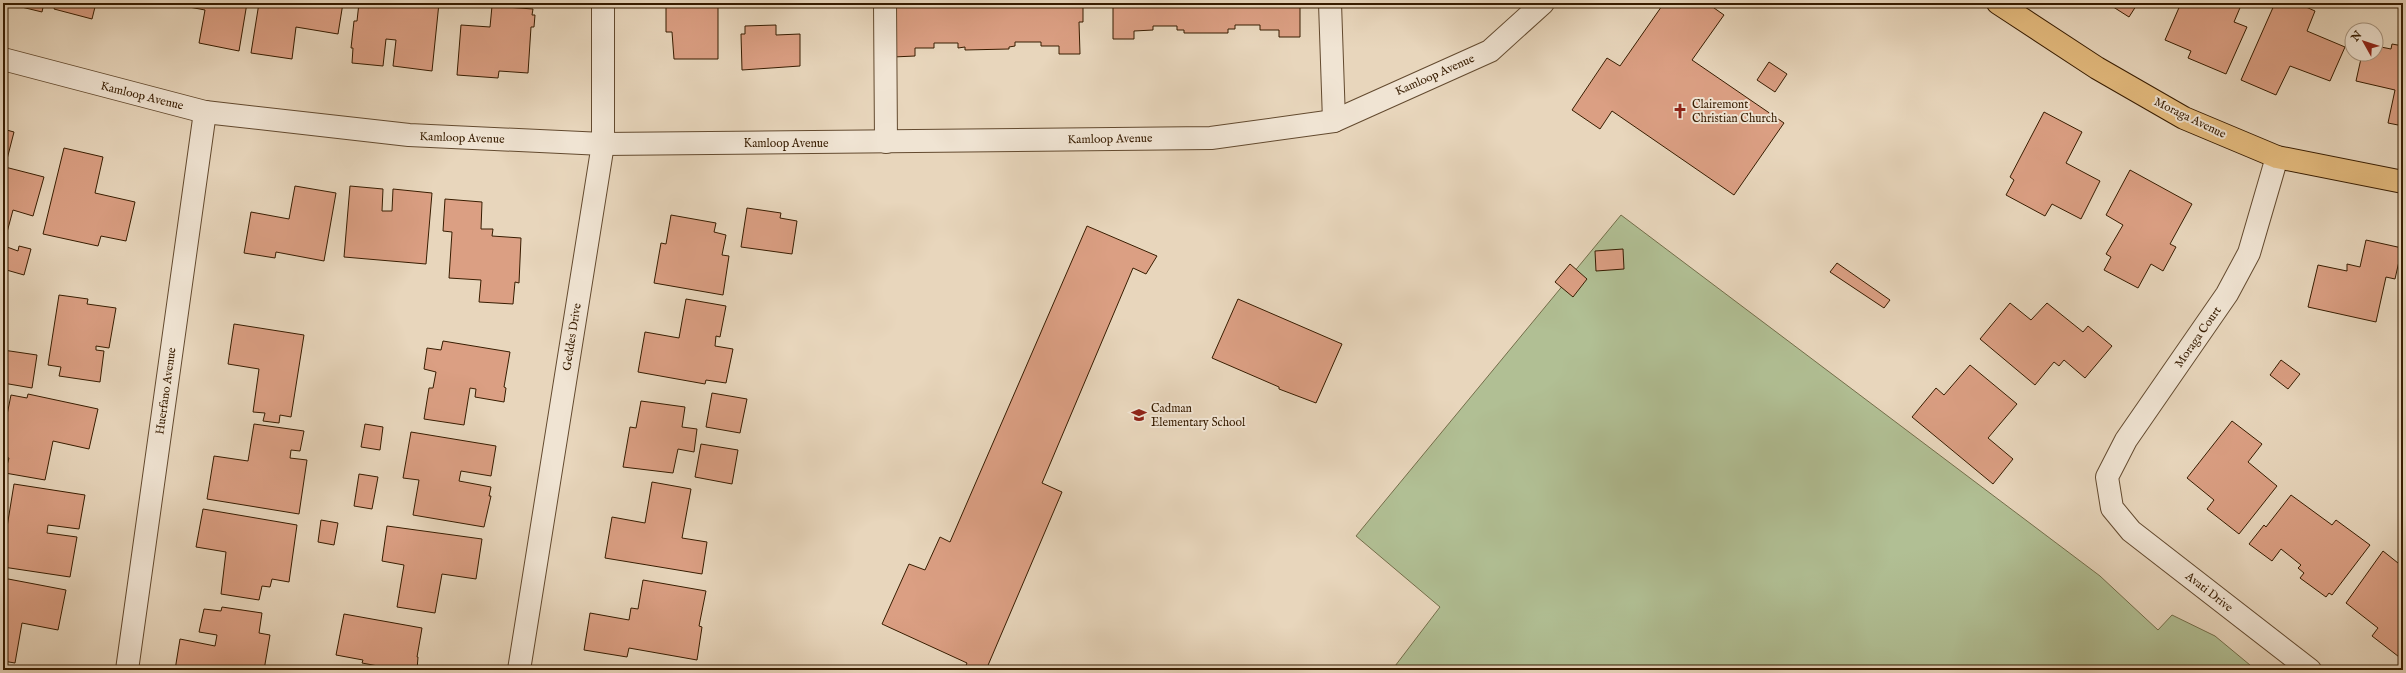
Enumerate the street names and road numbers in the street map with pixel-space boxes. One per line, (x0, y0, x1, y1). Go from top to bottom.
street label: Kamloop Avenue (1393, 51, 1478, 100)
street label: Kamloop Avenue (99, 78, 186, 115)
street label: Moraga Avenue (2152, 94, 2229, 142)
street label: Kamloop Avenue (419, 129, 505, 148)
street label: Kamloop Avenue (1067, 131, 1153, 148)
street label: Kamloop Avenue (743, 136, 829, 152)
street label: Geddes Drive (559, 302, 585, 372)
street label: Moraga Court (2171, 304, 2225, 370)
street label: Huerfano Avenue (152, 346, 180, 436)
street label: Avati Drive (2181, 568, 2236, 616)

